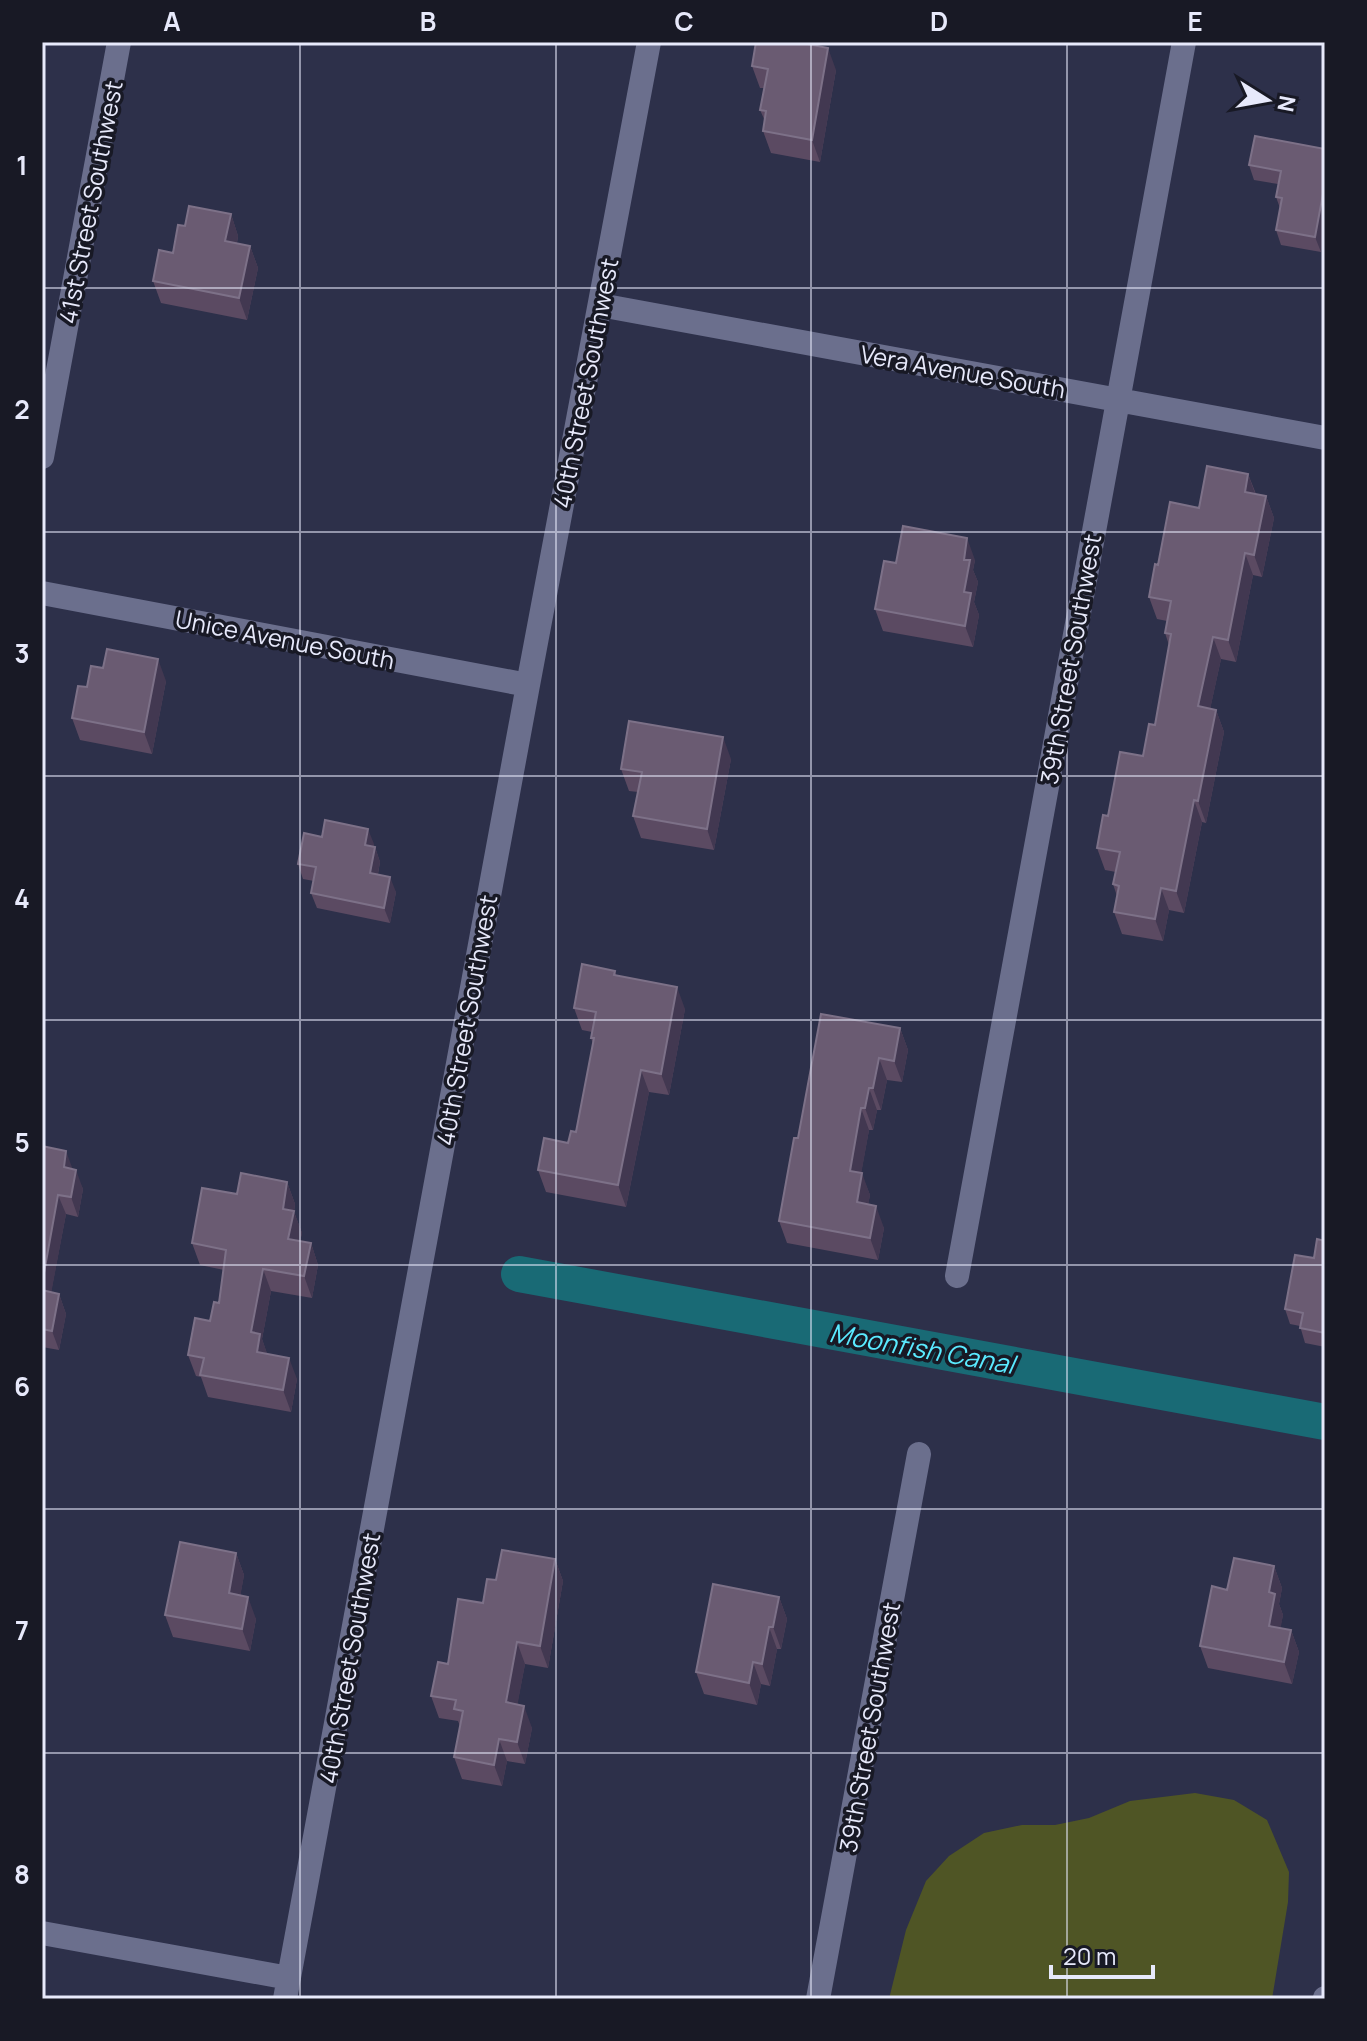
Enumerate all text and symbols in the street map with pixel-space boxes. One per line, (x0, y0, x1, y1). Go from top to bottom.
text: A (163, 3, 181, 39)
text: B (420, 3, 436, 39)
text: C (674, 3, 694, 39)
text: D (930, 3, 948, 39)
text: E (1187, 3, 1203, 39)
north arrow (1227, 60, 1307, 140)
street label: 41st Street Southwest (50, 78, 130, 326)
text: N (1270, 93, 1303, 114)
text: 1 (16, 147, 28, 183)
street label: 40th Street Southwest (545, 255, 625, 511)
street label: Vera Avenue South (858, 337, 1068, 405)
text: 2 (14, 391, 30, 427)
street label: 39th Street Southwest (1032, 531, 1108, 787)
street label: Unice Avenue South (173, 602, 397, 676)
text: 3 (14, 635, 30, 671)
text: 4 (14, 880, 30, 916)
street label: 40th Street Southwest (428, 892, 504, 1148)
text: 5 (14, 1124, 30, 1160)
water label: Moonfish Canal (827, 1314, 1020, 1382)
text: 6 (14, 1368, 30, 1404)
street label: 40th Street Southwest (311, 1530, 387, 1786)
street label: 39th Street Southwest (831, 1599, 907, 1855)
text: 7 (15, 1612, 29, 1648)
text: 8 (14, 1856, 30, 1892)
scale bar (1051, 1929, 1153, 1979)
text: 20 m (1063, 1939, 1116, 1972)

